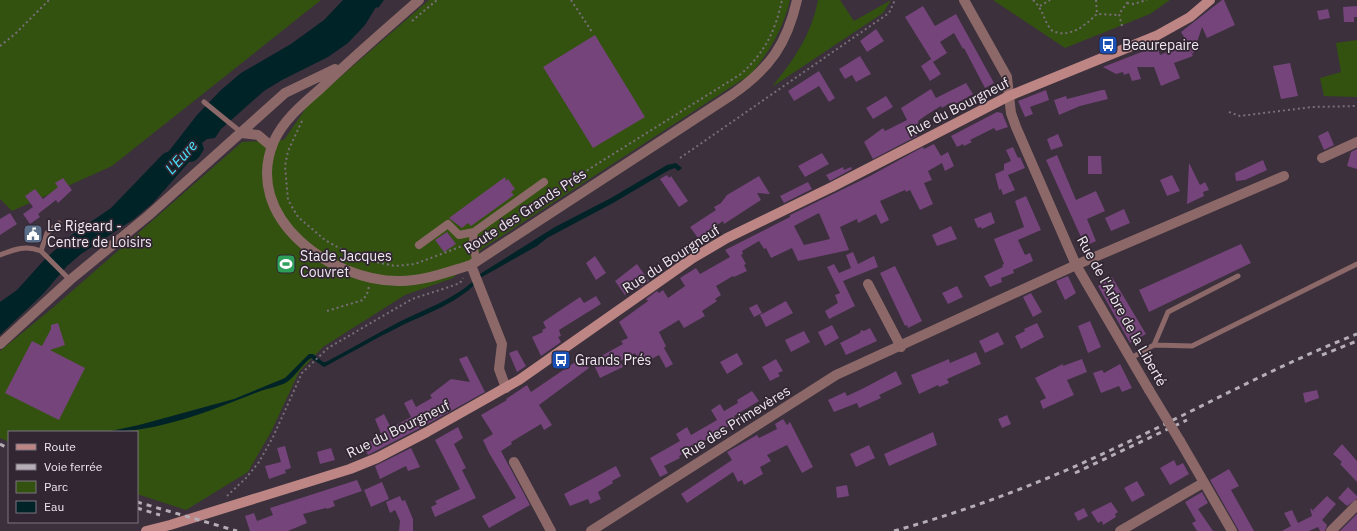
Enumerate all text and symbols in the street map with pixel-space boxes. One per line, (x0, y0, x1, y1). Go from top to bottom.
bus stop icon: Beaurepaire (1097, 34, 1119, 56)
place label: Beaurepaire (1122, 36, 1199, 54)
street label: Rue du Bourgneuf (904, 73, 1013, 141)
water label: L'Eure (161, 136, 201, 178)
street label: Route des Grands Prés (460, 164, 590, 257)
place label: Le Rigeard - Centre de Loisirs (47, 217, 152, 251)
street label: Rue du Bourgneuf (619, 221, 723, 297)
public building icon: Le Rigeard - Centre de Loisirs (22, 223, 44, 245)
street label: Rue de l'Arbre de la Liberté (1073, 232, 1171, 390)
place label: Stade Jacques Couvret (300, 247, 392, 281)
sports icon: Stade Jacques Couvret (275, 253, 297, 275)
bus stop icon: Grands Prés (550, 349, 572, 371)
place label: Grands Prés (575, 351, 652, 369)
street label: Rue des Primevères (678, 381, 794, 463)
street label: Rue du Bourgneuf (343, 396, 453, 462)
legend (8, 431, 138, 523)
text: Route (44, 439, 76, 454)
text: Voie ferrée (44, 459, 103, 474)
text: Parc (44, 479, 68, 494)
text: Eau (44, 499, 64, 514)

